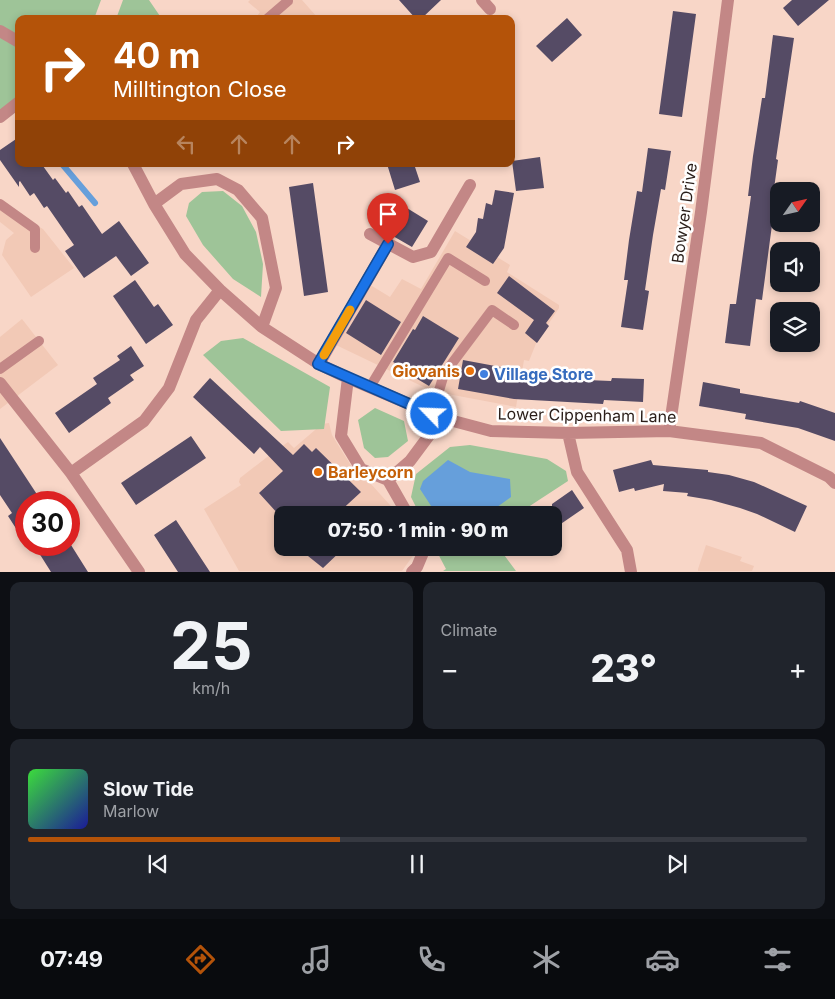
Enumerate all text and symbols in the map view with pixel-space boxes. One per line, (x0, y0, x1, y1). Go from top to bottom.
text: 40 m (113, 34, 201, 76)
icon: right (30, 35, 95, 100)
text: Milltington Close (113, 76, 287, 102)
icon: left (172, 130, 200, 158)
icon: ahead (225, 130, 253, 158)
icon: ahead (278, 130, 306, 158)
icon: right (331, 130, 359, 158)
street label: Bowyer Drive (667, 162, 701, 264)
north arrow (770, 182, 820, 232)
map controls (770, 182, 820, 352)
pin (367, 193, 409, 244)
icon: arrive (374, 200, 402, 228)
button: sound (770, 242, 820, 292)
button: layers (770, 302, 820, 352)
place label: Giovanis (392, 361, 460, 381)
place label: Village Store (494, 364, 593, 384)
marker: Giovanis (464, 365, 476, 377)
marker: Village Store (478, 368, 490, 380)
position arrow (405, 387, 457, 439)
street label: Lower Cippenham Lane (497, 403, 677, 427)
place label: Barleycorn (328, 462, 413, 482)
marker: Barleycorn (312, 466, 324, 478)
speed limit sign: 30 (15, 491, 80, 556)
text: 07:50 · 1 min · 90 m (328, 519, 508, 542)
text: 25 (170, 606, 253, 685)
text: Climate (441, 620, 497, 640)
text: 23° (590, 645, 657, 691)
text: − (441, 652, 459, 686)
text: + (788, 652, 807, 686)
text: km/h (192, 678, 230, 698)
text: Slow Tide (103, 778, 194, 801)
text: Marlow (103, 801, 159, 821)
icon: previous (144, 850, 172, 878)
icon: pause (403, 850, 431, 878)
icon: next (663, 850, 691, 878)
icon: directions (183, 942, 218, 977)
icon: music (299, 942, 334, 977)
icon: phone (414, 942, 449, 977)
icon: climate (529, 942, 564, 977)
icon: car (645, 942, 680, 977)
icon: filters (760, 942, 795, 977)
text: 07:49 (40, 946, 103, 972)

